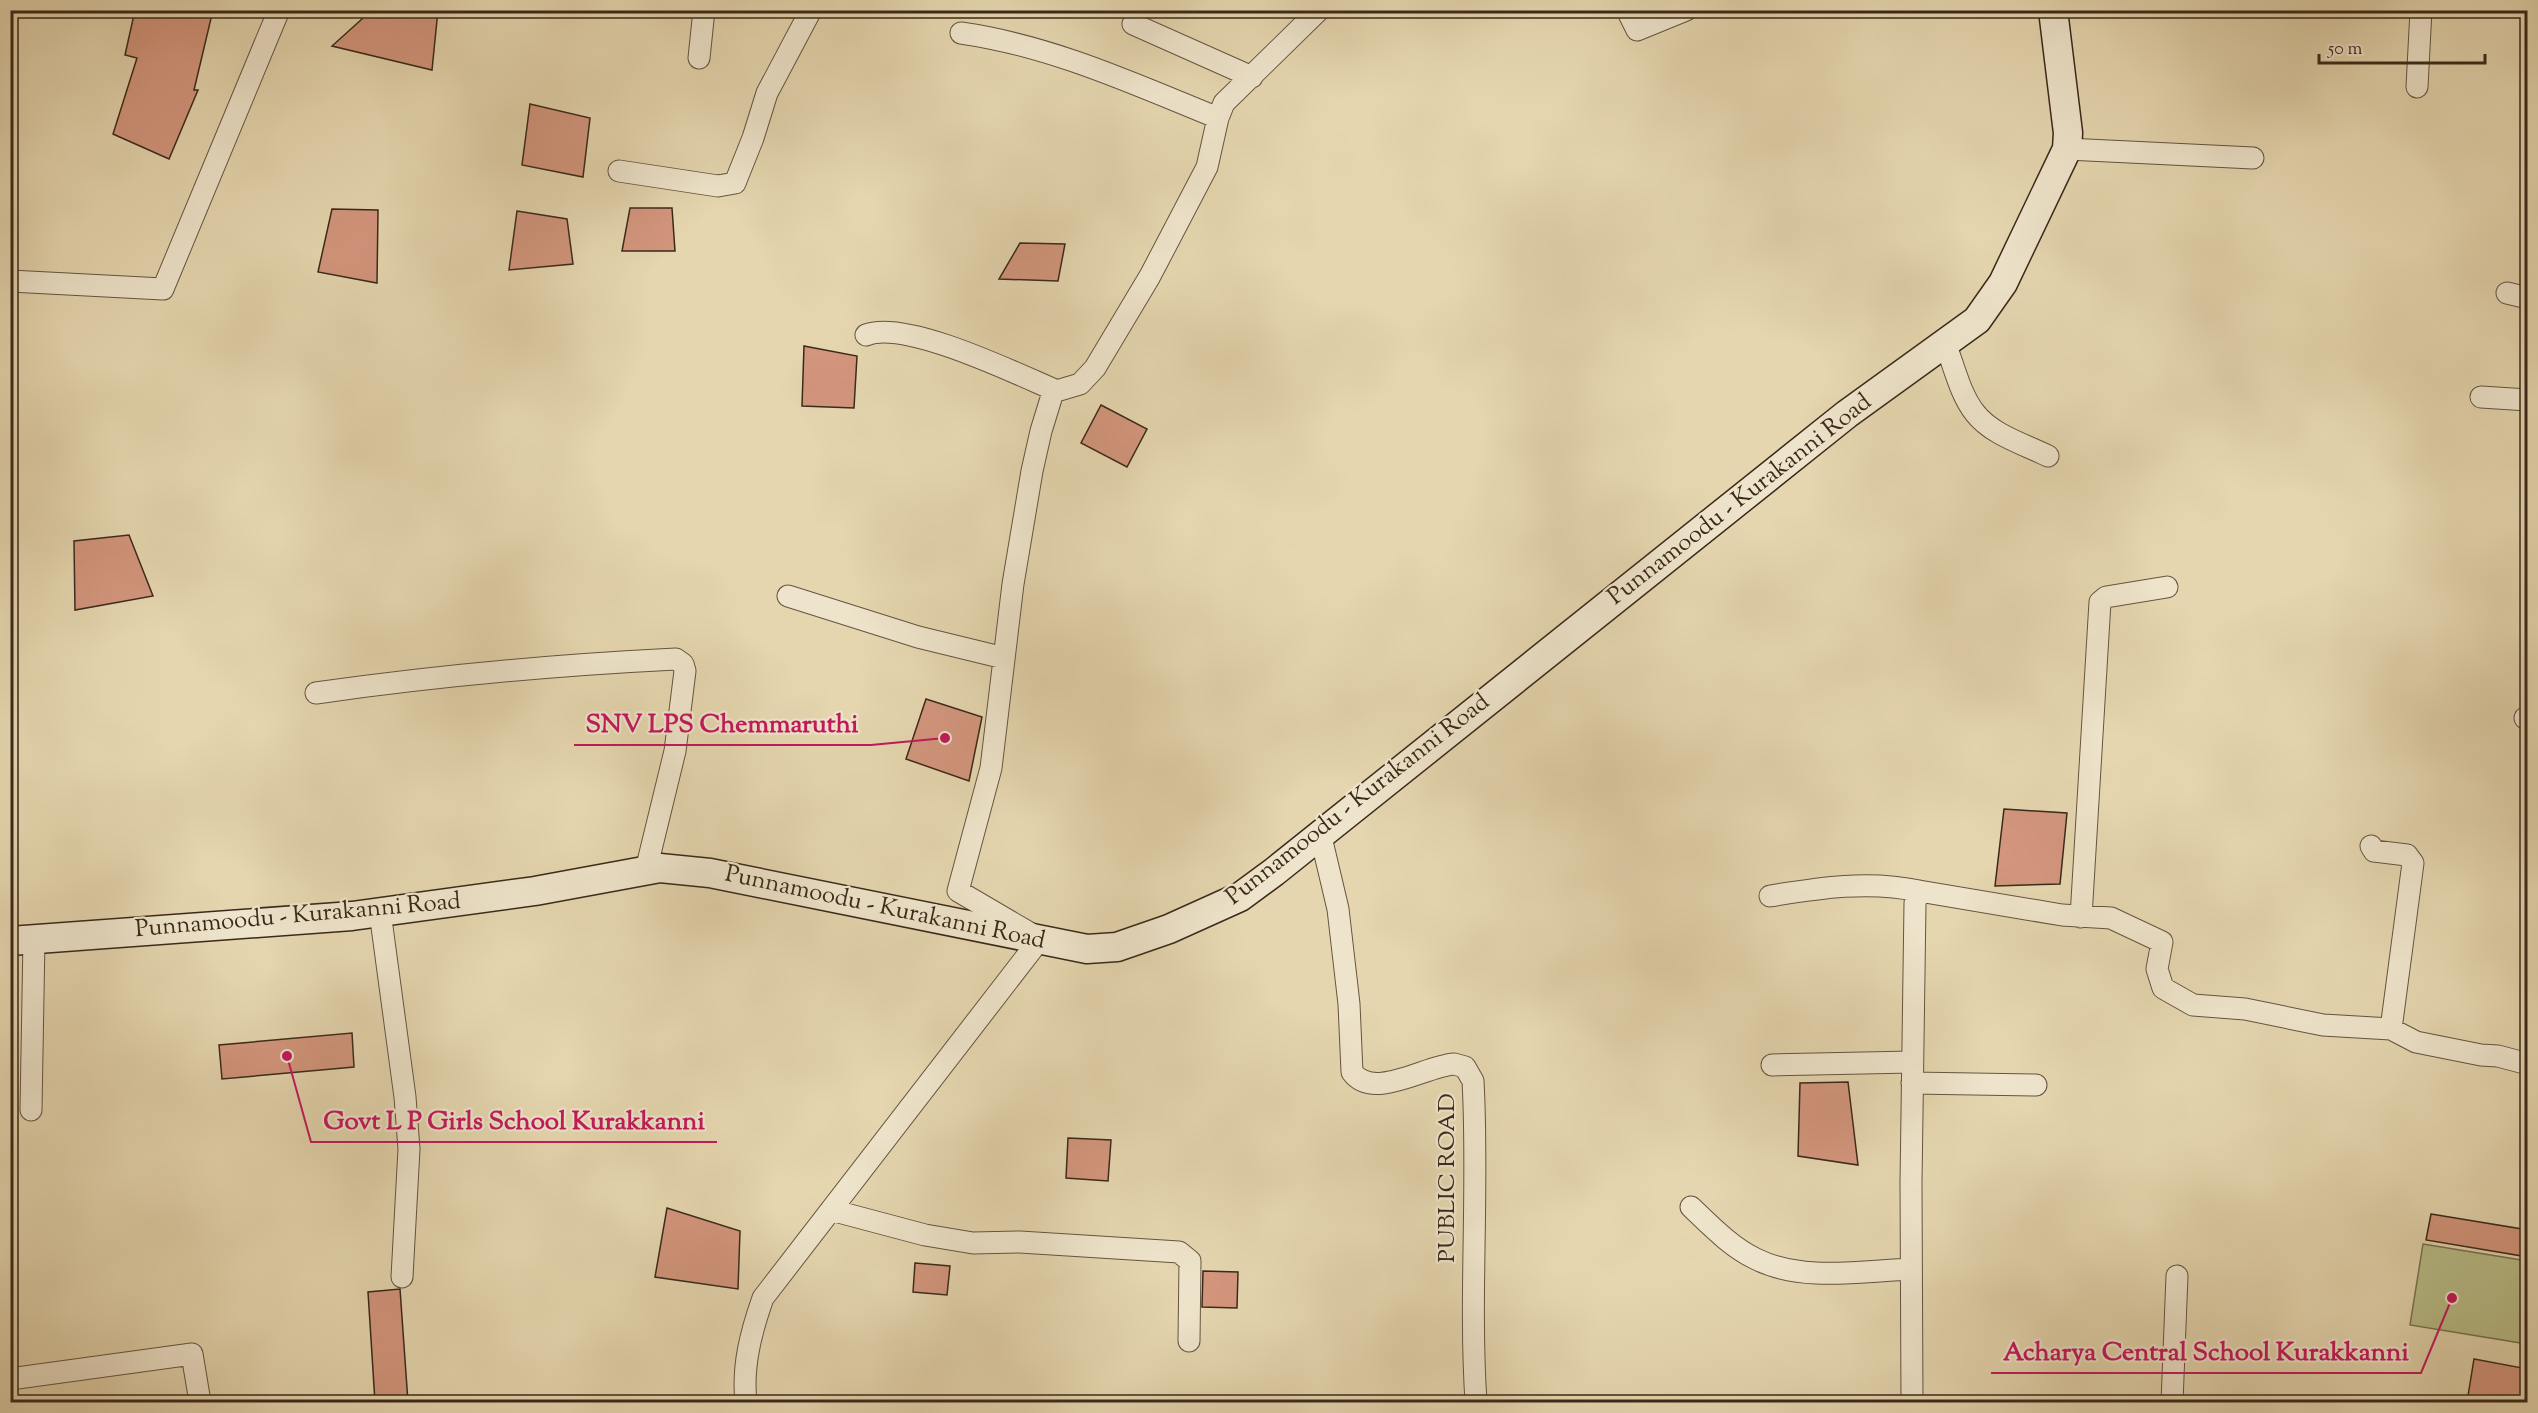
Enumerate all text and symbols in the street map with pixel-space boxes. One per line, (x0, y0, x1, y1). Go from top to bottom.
scale bar (2319, 27, 2486, 65)
text: 50 m (2327, 37, 2363, 63)
street label: Punnamoodu - Kurakanni Road (1601, 386, 1880, 614)
street label: Punnamoodu - Kurakanni Road (1219, 686, 1498, 914)
callout: SNV LPS Chemmaruthi (574, 701, 871, 745)
text: SNV LPS Chemmaruthi (586, 707, 859, 744)
street label: Punnamoodu - Kurakanni Road (722, 857, 1049, 959)
street label: Punnamoodu - Kurakanni Road (134, 885, 463, 947)
street label: PUBLIC ROAD (1431, 1093, 1465, 1263)
callout: Govt L P Girls School Kurakkanni (311, 1098, 717, 1142)
text: Govt L P Girls School Kurakkanni (323, 1104, 705, 1141)
callout: Acharya Central School Kurakkanni (1991, 1329, 2421, 1373)
text: Acharya Central School Kurakkanni (2003, 1335, 2409, 1372)

